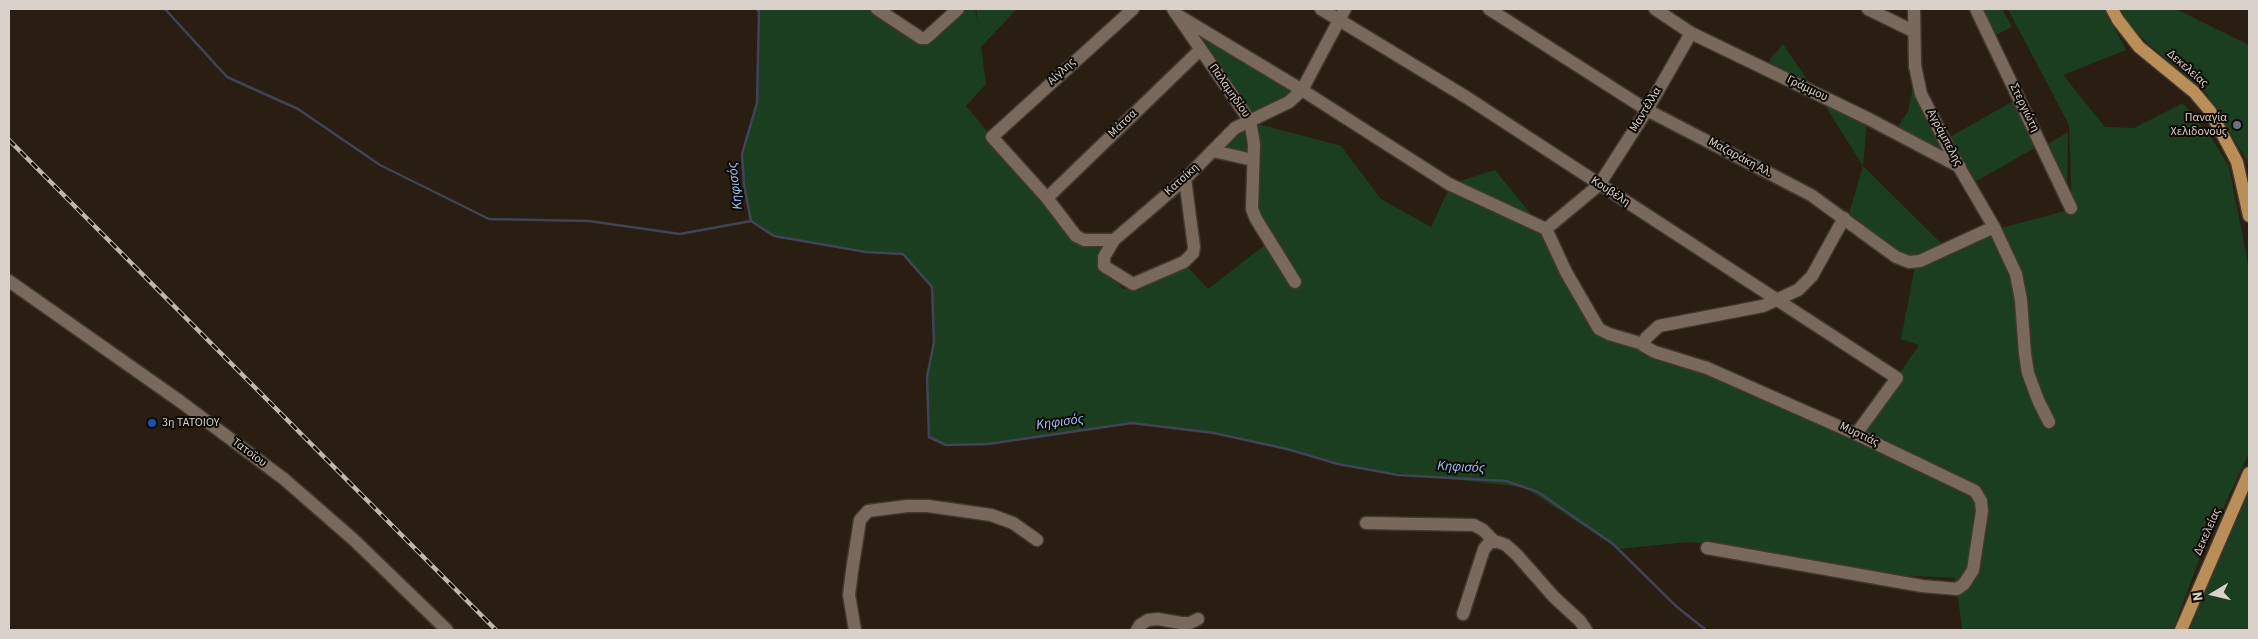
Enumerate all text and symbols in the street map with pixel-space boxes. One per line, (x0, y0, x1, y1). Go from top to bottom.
street label: Δεκελείας (2163, 47, 2211, 91)
street label: Αίγλης (1045, 56, 1079, 88)
street label: Παλαμηδίου (1205, 61, 1253, 121)
street label: Γράμμου (1784, 73, 1830, 105)
street label: Στεργιώτη (2006, 82, 2042, 134)
street label: Μαντέλλα (1627, 85, 1665, 135)
street label: Μάτσα (1106, 107, 1140, 141)
street label: Αγράμπελης (1923, 107, 1965, 169)
place label: Παναγία Χελιδονούς (2171, 111, 2227, 139)
marker: Παναγία Χελιδονούς (2231, 119, 2243, 131)
street label: Μαζαράκη Αλ. (1705, 135, 1775, 181)
water label: Κηφισός (725, 161, 747, 211)
street label: Κατσίκη (1162, 161, 1202, 199)
street label: Κουβέλη (1588, 174, 1632, 210)
water label: Κηφισός (1035, 411, 1085, 435)
place label: 3η ΤΑΤΟΙΟΥ (162, 416, 219, 430)
marker: 3η ΤΑΤΟΙΟΥ (146, 417, 158, 429)
street label: Μυρτιάς (1837, 420, 1881, 450)
street label: Τατοΐου (229, 435, 269, 471)
water label: Κηφισός (1437, 458, 1485, 478)
street label: Δεκελείας (2191, 506, 2225, 558)
north arrow (2188, 569, 2238, 619)
text: N (2188, 590, 2209, 603)

